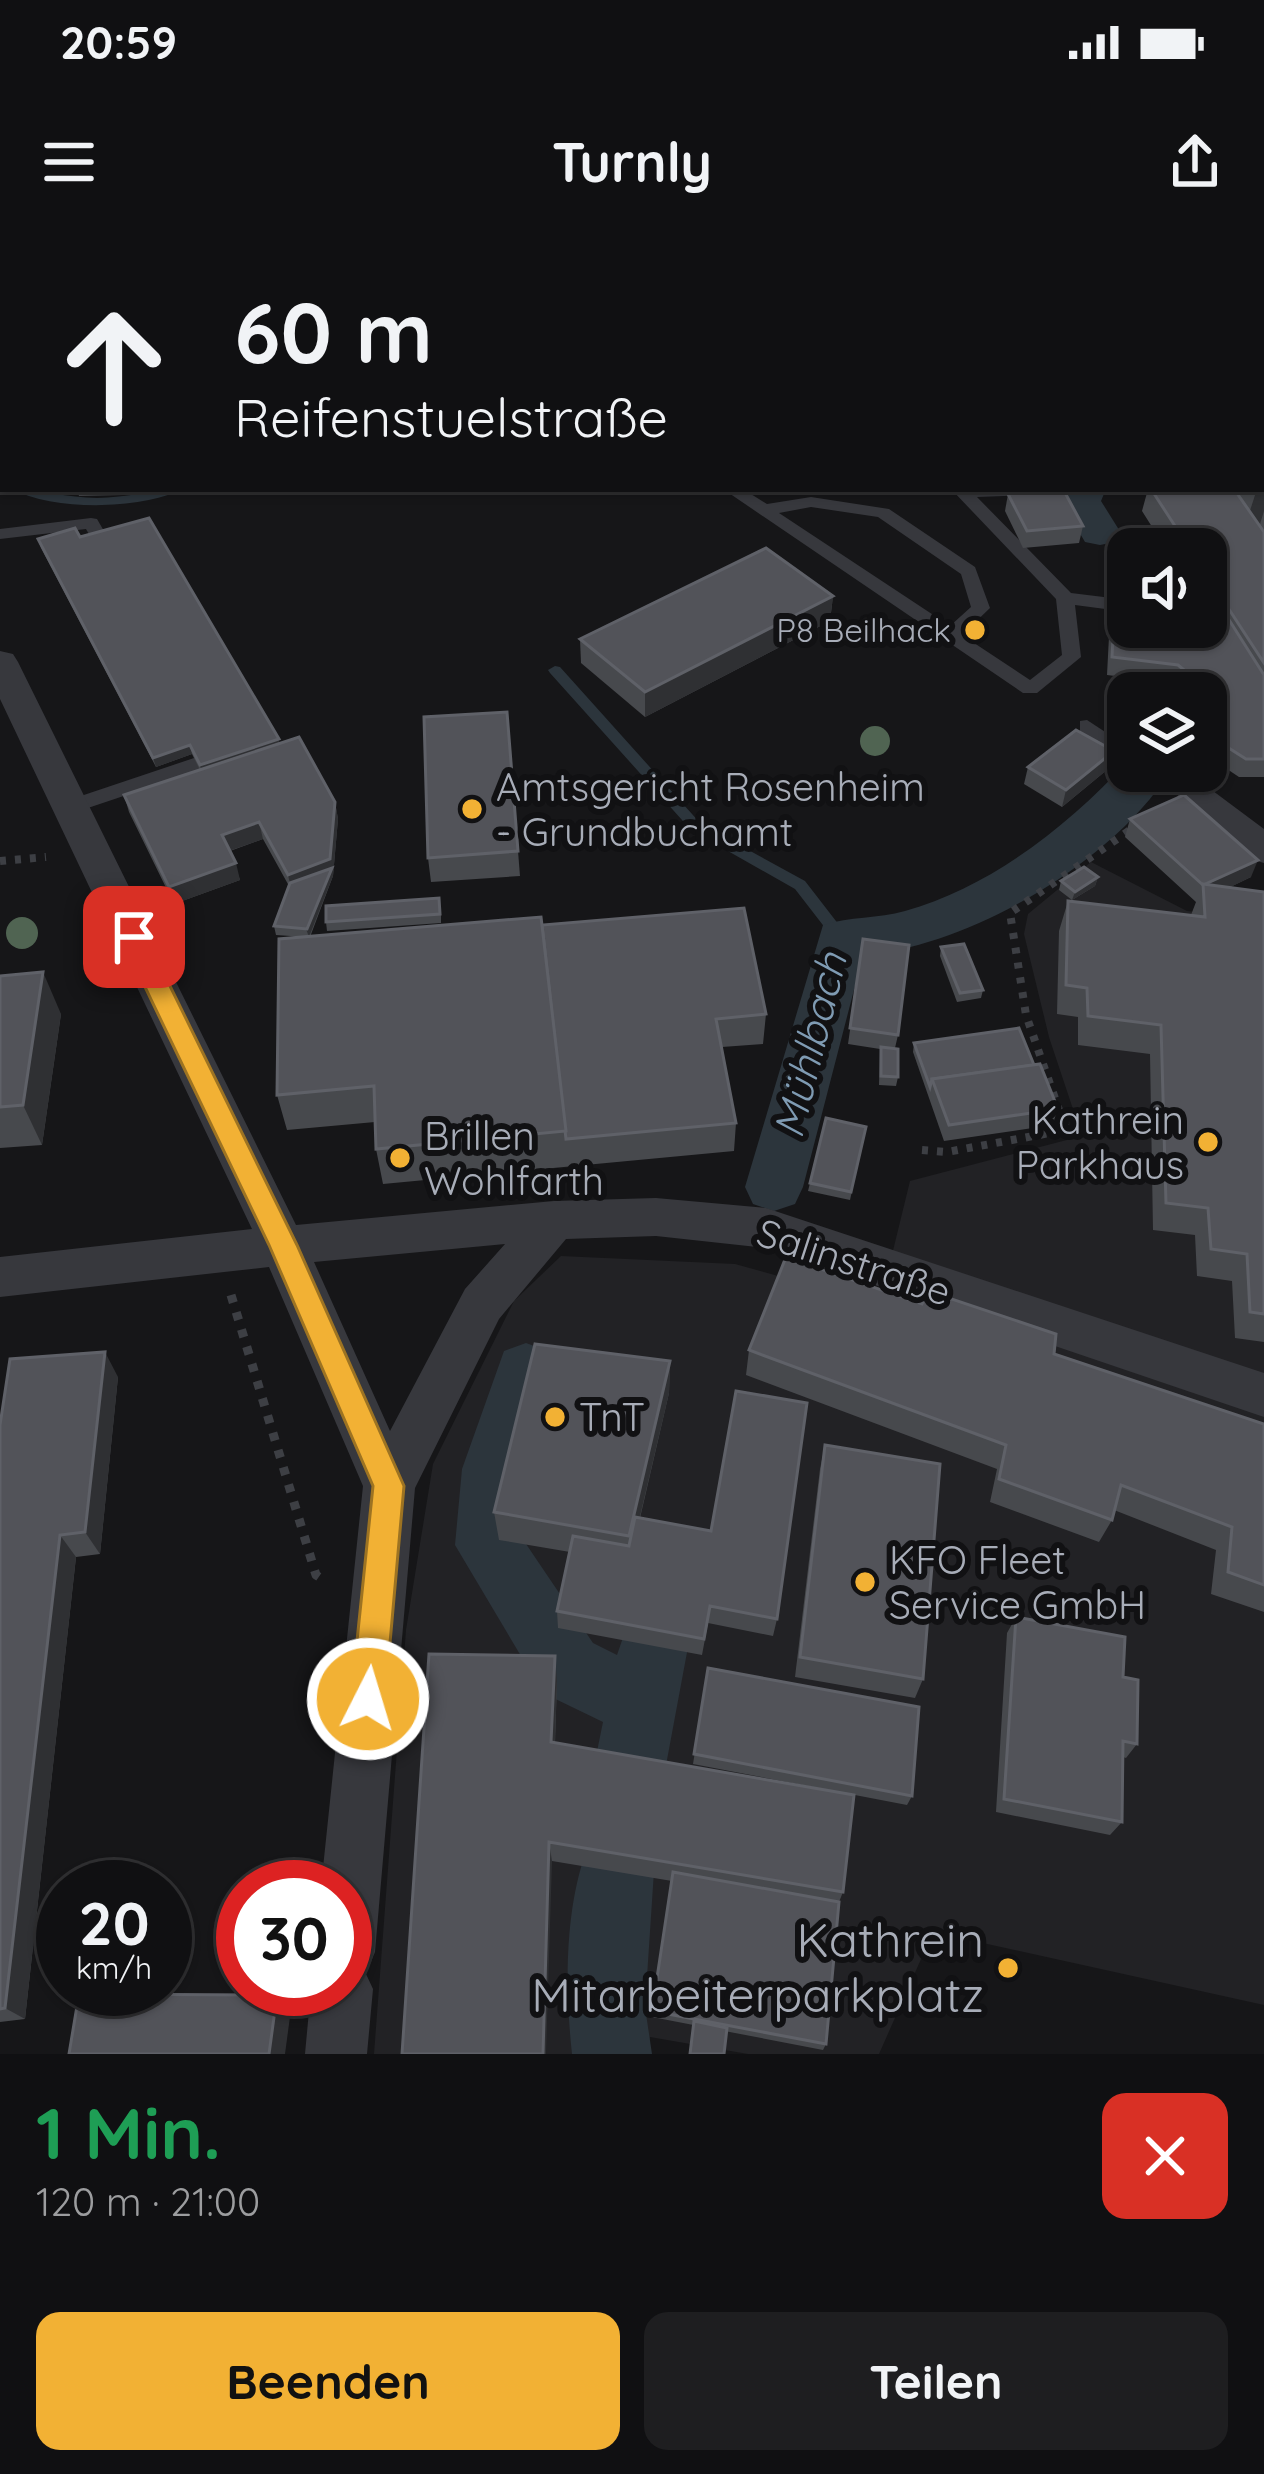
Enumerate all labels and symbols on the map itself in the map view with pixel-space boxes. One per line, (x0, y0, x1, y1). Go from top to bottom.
place label: P8 Beilhack (776, 609, 951, 650)
marker: P8 Beilhack (962, 617, 988, 643)
place label: Amtsgericht Rosenheim - Grundbuchamt (496, 762, 925, 856)
marker: Amtsgericht Rosenheim - Grundbuchamt (459, 796, 485, 822)
pin (83, 886, 185, 988)
water label: Mühlbach (761, 946, 858, 1143)
place label: Kathrein Parkhaus (1016, 1095, 1184, 1189)
place label: Brillen Wohlfarth (424, 1111, 604, 1205)
marker: Kathrein Parkhaus (1195, 1129, 1221, 1155)
marker: Brillen Wohlfarth (387, 1145, 413, 1171)
street label: Salinstraße (751, 1207, 957, 1316)
place label: TnT (579, 1392, 645, 1441)
marker: TnT (542, 1404, 568, 1430)
place label: KFO Fleet Service GmbH (889, 1535, 1146, 1629)
marker: KFO Fleet Service GmbH (852, 1569, 878, 1595)
position arrow (305, 1636, 431, 1762)
speed limit sign: 30 (216, 1860, 372, 2016)
place label: Kathrein Mitarbeiterparkplatz (531, 1909, 984, 2024)
marker: Kathrein Mitarbeiterparkplatz (995, 1955, 1021, 1981)

